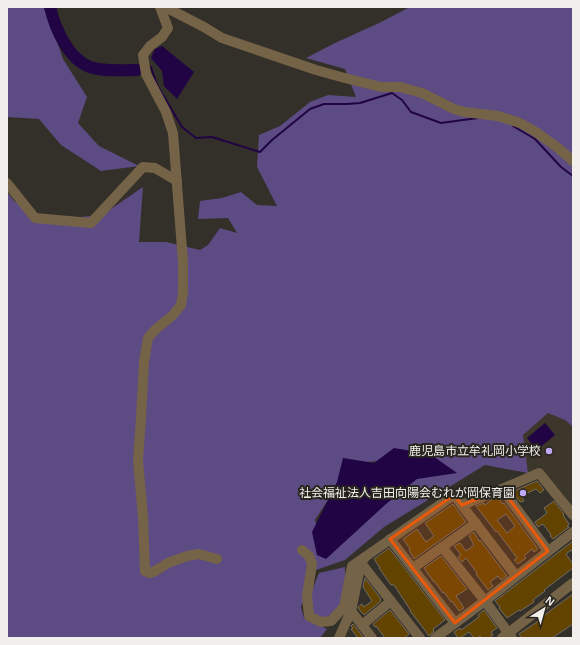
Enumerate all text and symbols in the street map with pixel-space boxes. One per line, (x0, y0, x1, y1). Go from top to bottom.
place label: 鹿児島市立牟礼岡小学校 (409, 444, 541, 458)
marker: 鹿児島市立牟礼岡小学校 (544, 446, 554, 456)
place label: 社会福祉法人吉田向陽会むれが岡保育園 (299, 486, 515, 500)
marker: 社会福祉法人吉田向陽会むれが岡保育園 (518, 488, 528, 498)
north arrow (524, 589, 564, 629)
text: N (543, 594, 557, 608)

